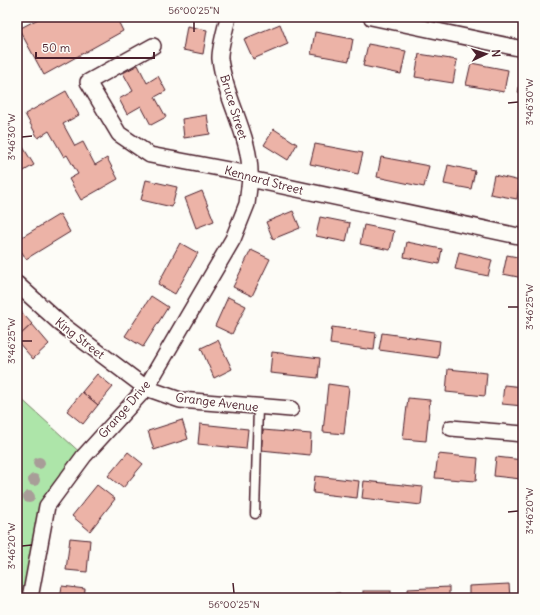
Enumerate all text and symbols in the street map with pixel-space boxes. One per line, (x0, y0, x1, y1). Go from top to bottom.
text: 56°00'25"N (168, 4, 220, 17)
scale bar (36, 34, 154, 60)
north arrow (466, 34, 506, 74)
text: 50 m (42, 40, 71, 55)
text: N (489, 49, 503, 58)
street label: Bruce Street (217, 73, 251, 141)
text: 3°46'30"W (523, 78, 536, 126)
text: 3°46'30"W (5, 113, 18, 161)
street label: Kennard Street (223, 162, 305, 198)
text: 3°46'25"W (523, 284, 536, 330)
street label: King Street (52, 314, 108, 362)
text: 3°46'25"W (5, 318, 18, 364)
street label: Grange Drive (95, 377, 153, 441)
street label: Grange Avenue (175, 389, 259, 415)
text: 3°46'20"W (523, 488, 536, 534)
text: 3°46'20"W (5, 523, 18, 569)
text: 56°00'25"N (208, 598, 260, 611)

